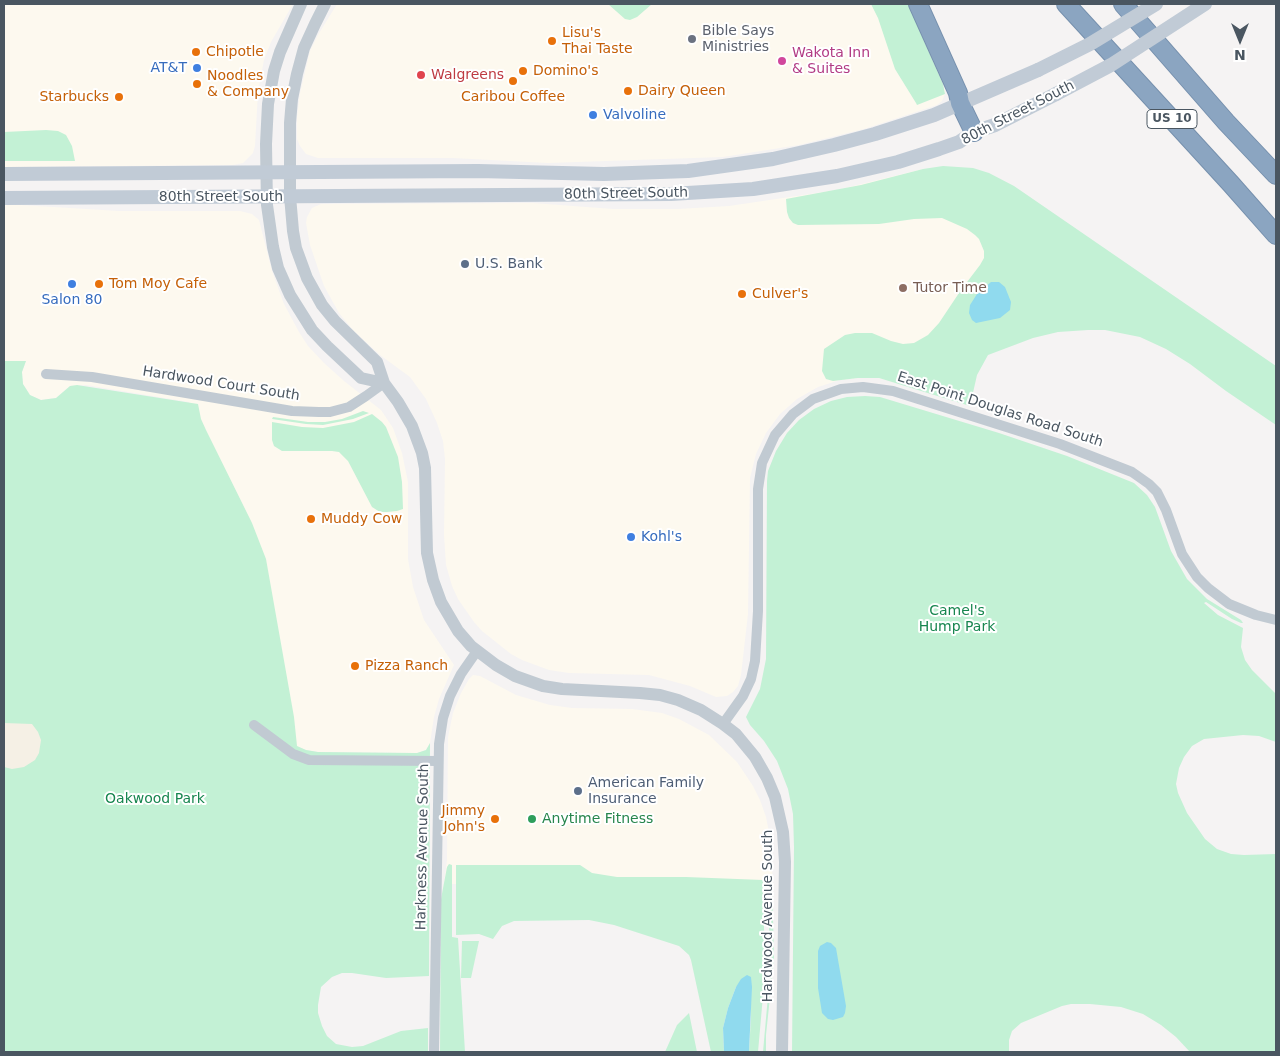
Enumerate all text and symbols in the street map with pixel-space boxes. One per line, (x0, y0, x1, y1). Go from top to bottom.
north arrow (1215, 15, 1265, 65)
place label: Bible Says Ministries (702, 23, 774, 56)
place label: Lisu's Thai Taste (562, 25, 633, 58)
marker: Bible Says Ministries (686, 33, 698, 45)
marker: Lisu's Thai Taste (546, 35, 558, 47)
place label: Chipotle (206, 44, 264, 60)
place label: Wakota Inn & Suites (792, 45, 870, 78)
marker: Chipotle (190, 46, 202, 58)
text: N (1234, 47, 1246, 63)
marker: Wakota Inn & Suites (776, 55, 788, 67)
place label: AT&T (150, 60, 187, 76)
marker: AT&T (191, 62, 203, 74)
place label: Domino's (533, 63, 598, 79)
marker: Domino's (517, 65, 529, 77)
place label: Walgreens (431, 67, 504, 83)
place label: Noodles & Company (207, 68, 289, 100)
marker: Walgreens (415, 69, 427, 81)
marker: Caribou Coffee (507, 75, 519, 87)
street label: 80th Street South (959, 77, 1077, 149)
marker: Noodles & Company (191, 78, 203, 90)
place label: Dairy Queen (638, 83, 726, 99)
marker: Dairy Queen (622, 85, 634, 97)
place label: Starbucks (39, 89, 109, 105)
place label: Caribou Coffee (461, 89, 565, 105)
marker: Starbucks (113, 91, 125, 103)
place label: Valvoline (603, 107, 666, 123)
marker: Valvoline (587, 109, 599, 121)
road number: US 10 (1147, 110, 1197, 128)
street label: 80th Street South (564, 185, 688, 203)
street label: 80th Street South (159, 189, 283, 205)
place label: U.S. Bank (475, 256, 543, 272)
marker: U.S. Bank (459, 258, 471, 270)
place label: Tom Moy Cafe (109, 276, 207, 292)
marker: Salon 80 (66, 278, 78, 290)
marker: Tom Moy Cafe (93, 278, 105, 290)
place label: Tutor Time (913, 280, 987, 296)
marker: Tutor Time (897, 282, 909, 294)
place label: Culver's (752, 286, 808, 302)
marker: Culver's (736, 288, 748, 300)
place label: Salon 80 (41, 292, 103, 308)
street label: Hardwood Court South (141, 363, 301, 405)
street label: East Point Douglas Road South (895, 369, 1105, 451)
place label: Muddy Cow (321, 511, 402, 527)
marker: Muddy Cow (305, 513, 317, 525)
place label: Kohl's (641, 529, 682, 545)
marker: Kohl's (625, 531, 637, 543)
park label: Camel's Hump Park (919, 603, 995, 636)
place label: Pizza Ranch (365, 658, 448, 674)
marker: Pizza Ranch (349, 660, 361, 672)
street label: Harkness Avenue South (413, 764, 433, 930)
place label: American Family Insurance (588, 775, 704, 808)
marker: American Family Insurance (572, 785, 584, 797)
park label: Oakwood Park (105, 791, 205, 807)
place label: Jimmy John's (441, 803, 485, 836)
place label: Anytime Fitness (542, 811, 653, 827)
marker: Jimmy John's (489, 813, 501, 825)
marker: Anytime Fitness (526, 813, 538, 825)
street label: Hardwood Avenue South (760, 830, 776, 1002)

